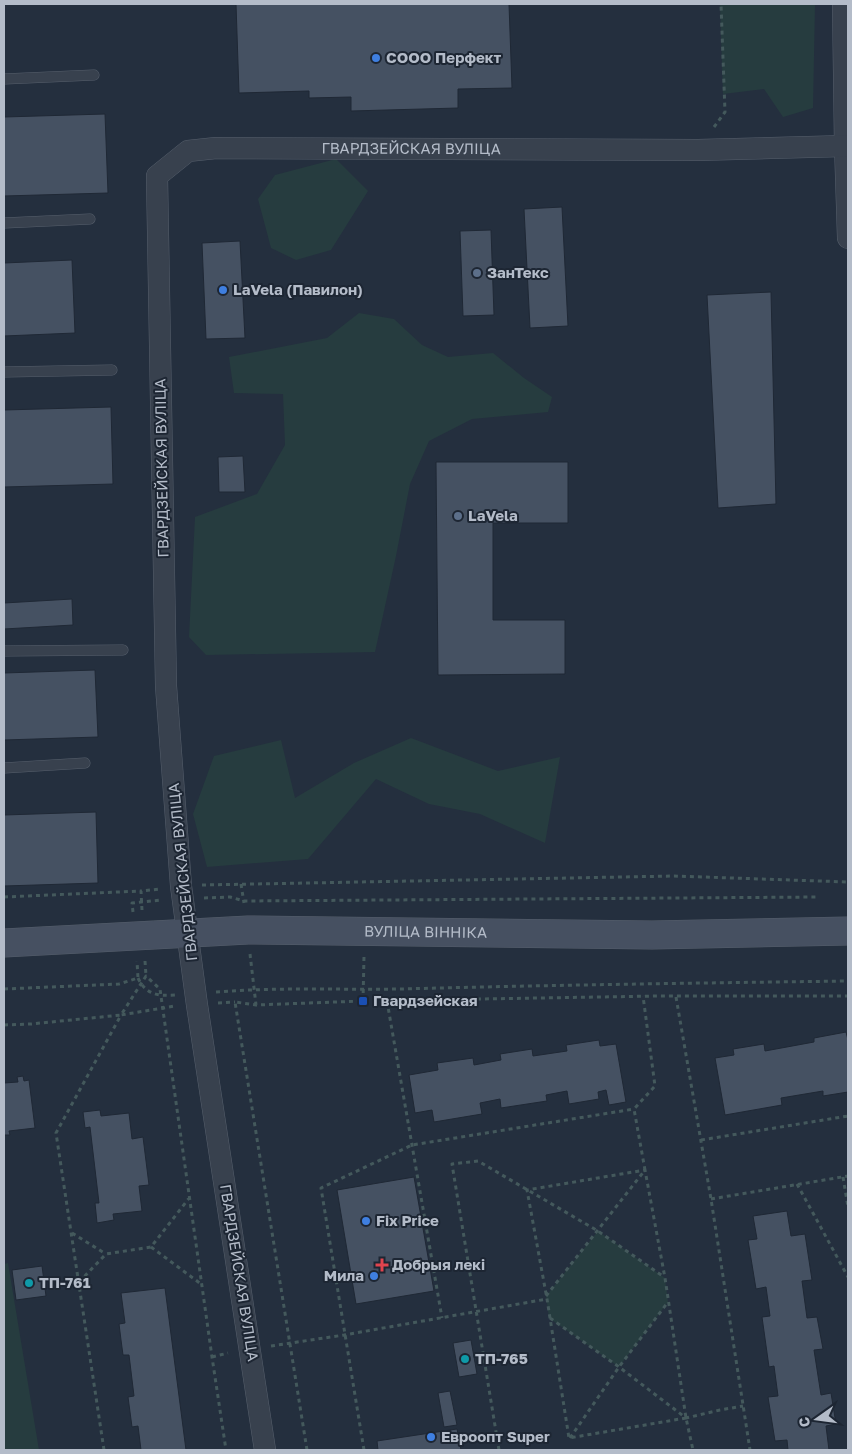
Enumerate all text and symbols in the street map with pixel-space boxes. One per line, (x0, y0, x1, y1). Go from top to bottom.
place label: СООО Перфект (386, 48, 501, 66)
marker: СООО Перфект (370, 52, 382, 64)
street label: ГВАРДЗЕЙСКАЯ ВУЛІЦА (321, 138, 501, 157)
place label: ЗанТекс (487, 263, 549, 281)
marker: ЗанТекс (471, 267, 483, 279)
place label: LaVela (Павилон) (233, 280, 363, 298)
marker: LaVela (Павилон) (217, 284, 229, 296)
street label: ГВАРДЗЕЙСКАЯ ВУЛІЦА (150, 378, 172, 558)
place label: LaVela (468, 506, 518, 524)
marker: LaVela (452, 510, 464, 522)
street label: ГВАРДЗЕЙСКАЯ ВУЛІЦА (164, 782, 200, 962)
street label: ВУЛІЦА ВІННІКА (364, 921, 487, 941)
place label: Гвардзейская (373, 991, 478, 1009)
marker: Гвардзейская (357, 995, 369, 1007)
street label: ГВАРДЗЕЙСКАЯ ВУЛІЦА (217, 1183, 263, 1363)
place label: Fix Price (376, 1211, 439, 1229)
marker: Fix Price (360, 1215, 372, 1227)
place label: Добрыя лекі (392, 1255, 485, 1273)
marker: Добрыя лекі (376, 1259, 388, 1271)
place label: Мила (324, 1266, 364, 1284)
marker: Мила (368, 1270, 380, 1282)
place label: ТП-761 (39, 1273, 91, 1291)
marker: ТП-761 (23, 1277, 35, 1289)
place label: ТП-765 (475, 1349, 528, 1367)
marker: ТП-765 (459, 1353, 471, 1365)
north arrow (792, 1394, 842, 1444)
text: С (794, 1415, 813, 1429)
place label: Евроопт Super (441, 1427, 550, 1445)
marker: Евроопт Super (425, 1431, 437, 1443)

